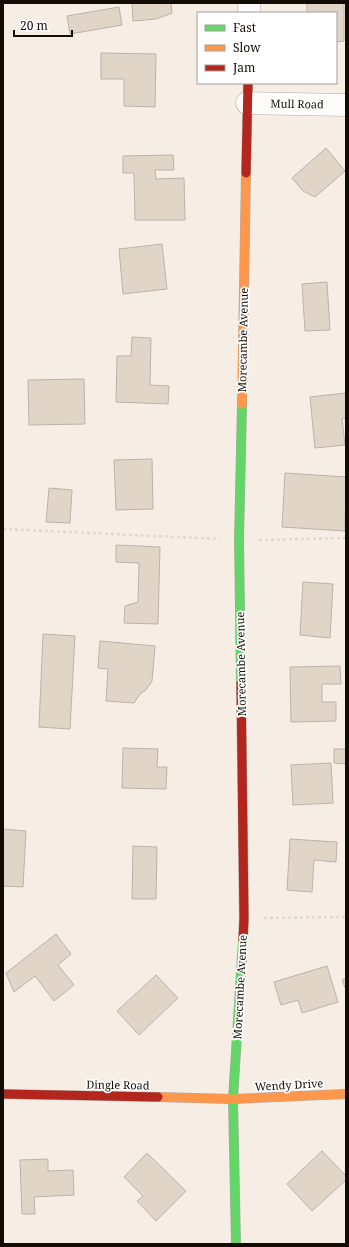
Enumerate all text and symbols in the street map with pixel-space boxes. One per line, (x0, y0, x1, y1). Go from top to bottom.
scale bar (14, 12, 72, 38)
legend (197, 12, 337, 84)
text: 20 m (20, 17, 48, 34)
text: Fast (233, 19, 256, 36)
text: Slow (233, 39, 261, 56)
text: Jam (232, 59, 255, 76)
street label: Mull Road (270, 96, 324, 111)
street label: Morecambe Avenue (234, 287, 251, 392)
street label: Morecambe Avenue (232, 612, 249, 716)
street label: Morecambe Avenue (229, 934, 250, 1040)
street label: Wendy Drive (254, 1075, 324, 1094)
street label: Dingle Road (86, 1076, 150, 1093)

